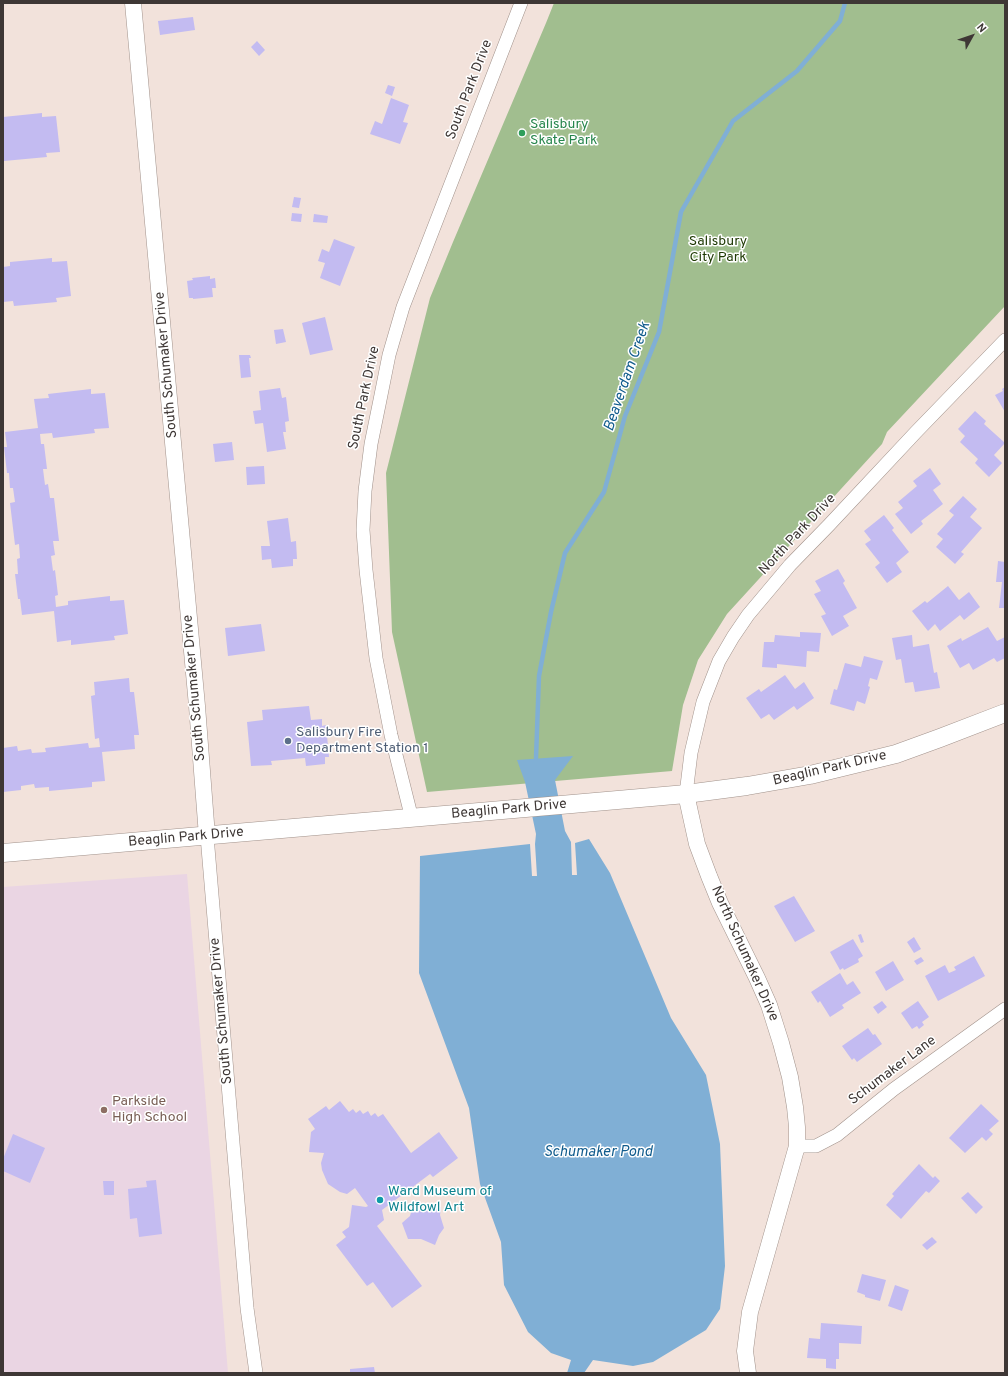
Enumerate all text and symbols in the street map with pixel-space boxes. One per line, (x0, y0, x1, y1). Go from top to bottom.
north arrow (952, 16, 992, 56)
text: N (973, 21, 989, 36)
street label: South Park Drive (443, 38, 497, 142)
place label: Salisbury Skate Park (530, 117, 597, 150)
marker: Salisbury Skate Park (517, 128, 527, 138)
park label: Salisbury City Park (689, 234, 747, 266)
street label: South Schumaker Drive (152, 291, 182, 439)
water label: Beaverdam Creek (601, 320, 655, 434)
street label: South Park Drive (346, 345, 384, 451)
street label: North Park Drive (756, 491, 840, 579)
street label: South Schumaker Drive (180, 614, 210, 762)
place label: Salisbury Fire Department Station 1 (296, 725, 428, 758)
marker: Salisbury Fire Department Station 1 (283, 736, 293, 746)
street label: Beaglin Park Drive (772, 748, 888, 790)
street label: Beaglin Park Drive (451, 797, 567, 823)
street label: Beaglin Park Drive (128, 825, 244, 851)
street label: North Schumaker Drive (707, 884, 781, 1024)
street label: South Schumaker Drive (207, 937, 237, 1085)
street label: Schumaker Lane (846, 1033, 940, 1109)
place label: Parkside High School (112, 1094, 187, 1126)
marker: Parkside High School (99, 1105, 109, 1115)
water label: Schumaker Pond (544, 1144, 652, 1162)
place label: Ward Museum of Wildfowl Art (388, 1184, 492, 1216)
marker: Ward Museum of Wildfowl Art (375, 1195, 385, 1205)

